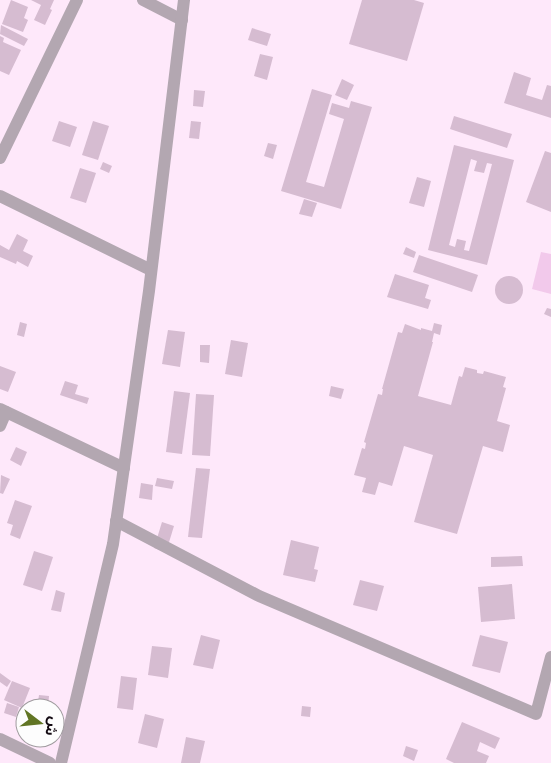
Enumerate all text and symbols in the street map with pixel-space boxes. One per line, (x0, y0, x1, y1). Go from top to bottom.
north arrow (15, 698, 65, 748)
text: ش (42, 715, 63, 738)

